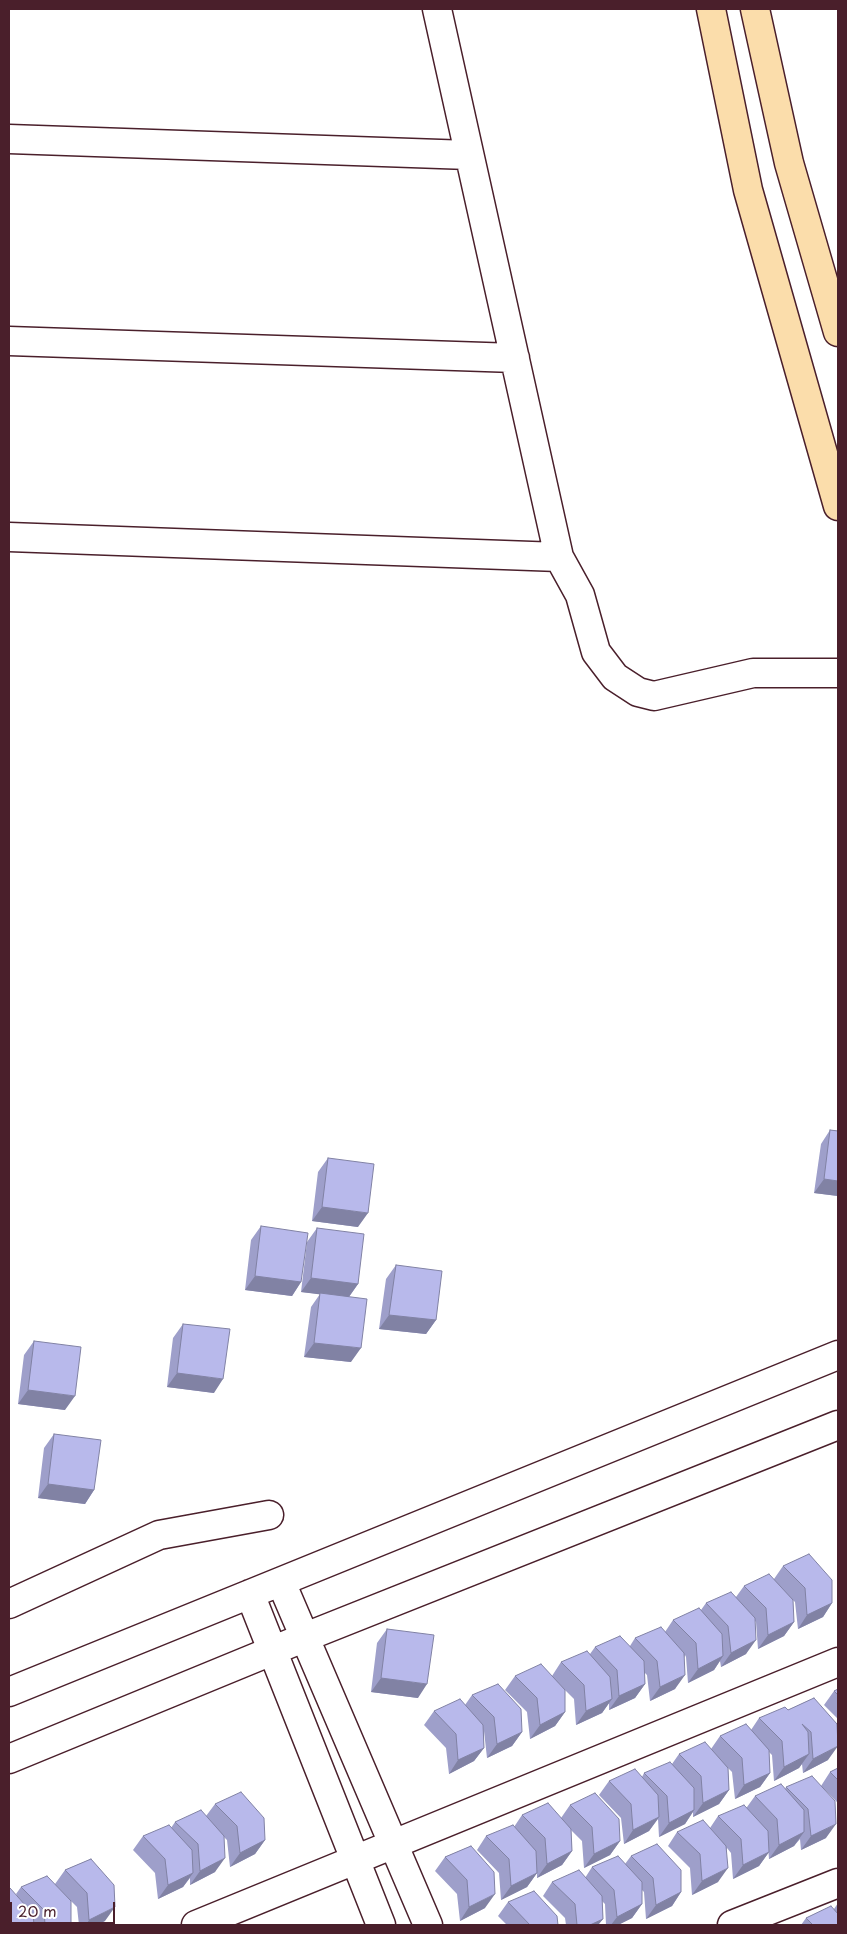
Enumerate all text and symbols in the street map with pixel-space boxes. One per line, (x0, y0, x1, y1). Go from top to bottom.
scale bar (12, 1892, 118, 1924)
text: 20 m (18, 1899, 57, 1922)

